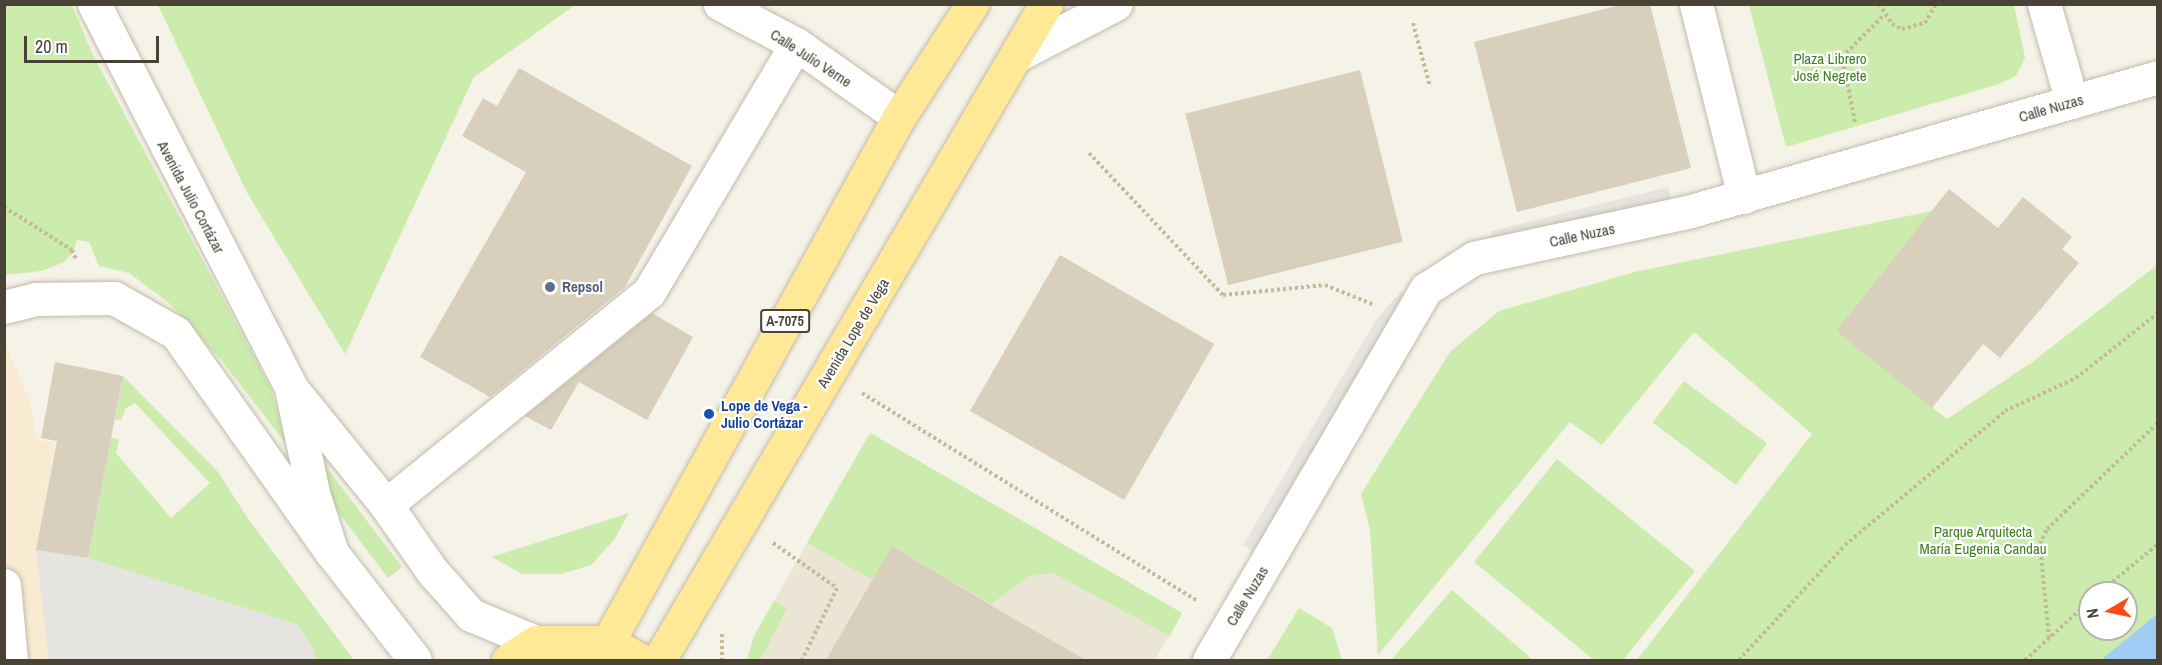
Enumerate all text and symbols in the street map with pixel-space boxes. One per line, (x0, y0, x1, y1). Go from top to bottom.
scale bar (27, 24, 162, 62)
street label: Calle Julio Verne (767, 25, 855, 91)
text: 20 m (35, 34, 68, 59)
park label: Plaza Librero José Negrete (1793, 49, 1867, 84)
street label: Calle Nuzas (2017, 90, 2085, 126)
street label: Avenida Julio Cortázar (154, 138, 228, 256)
street label: Calle Nuzas (1548, 219, 1616, 251)
street label: Avenida Lope de Vega (813, 275, 893, 391)
place label: Repsol (562, 278, 603, 296)
marker: Repsol (543, 280, 557, 294)
road number: A-7075 (760, 310, 810, 332)
place label: Lope de Vega - Julio Cortázar (721, 396, 808, 431)
marker: Lope de Vega - Julio Cortázar (702, 407, 716, 421)
park label: Parque Arquitecta María Eugenia Candau (1919, 522, 2047, 557)
street label: Calle Nuzas (1222, 563, 1272, 629)
north arrow (2078, 581, 2138, 641)
text: N (2081, 607, 2104, 620)

